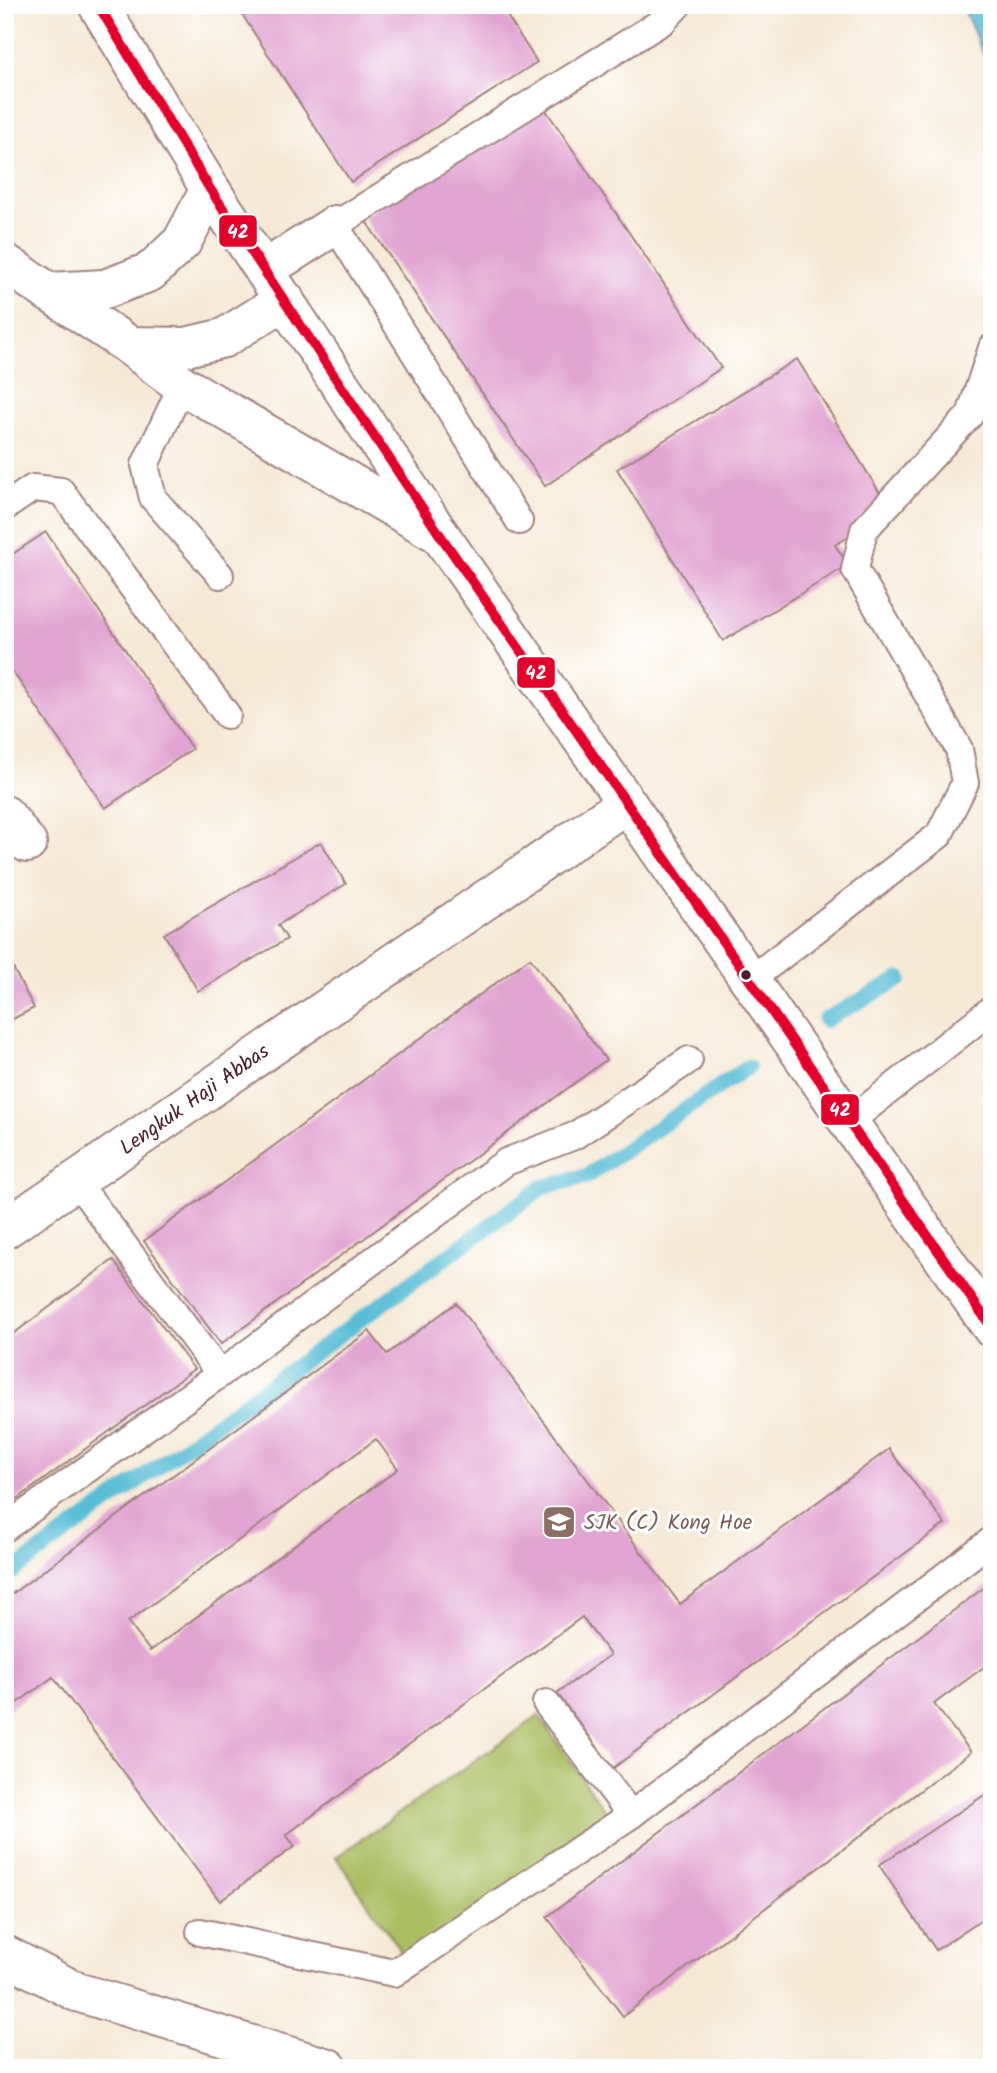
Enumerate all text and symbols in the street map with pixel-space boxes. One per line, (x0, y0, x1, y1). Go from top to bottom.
line badge: 42 (218, 214, 258, 248)
text: 42 (227, 218, 249, 248)
line badge: 42 (516, 656, 556, 689)
text: 42 (525, 659, 547, 689)
unlabelled marker (739, 968, 753, 982)
street label: Lengkuk Haji Abbas (113, 1036, 277, 1164)
line badge: 42 (820, 1093, 860, 1126)
text: 42 (829, 1096, 851, 1126)
school or university icon: SJK (C) Kong Hoe (540, 1503, 578, 1541)
place label: SJK (C) Kong Hoe (584, 1507, 753, 1540)

